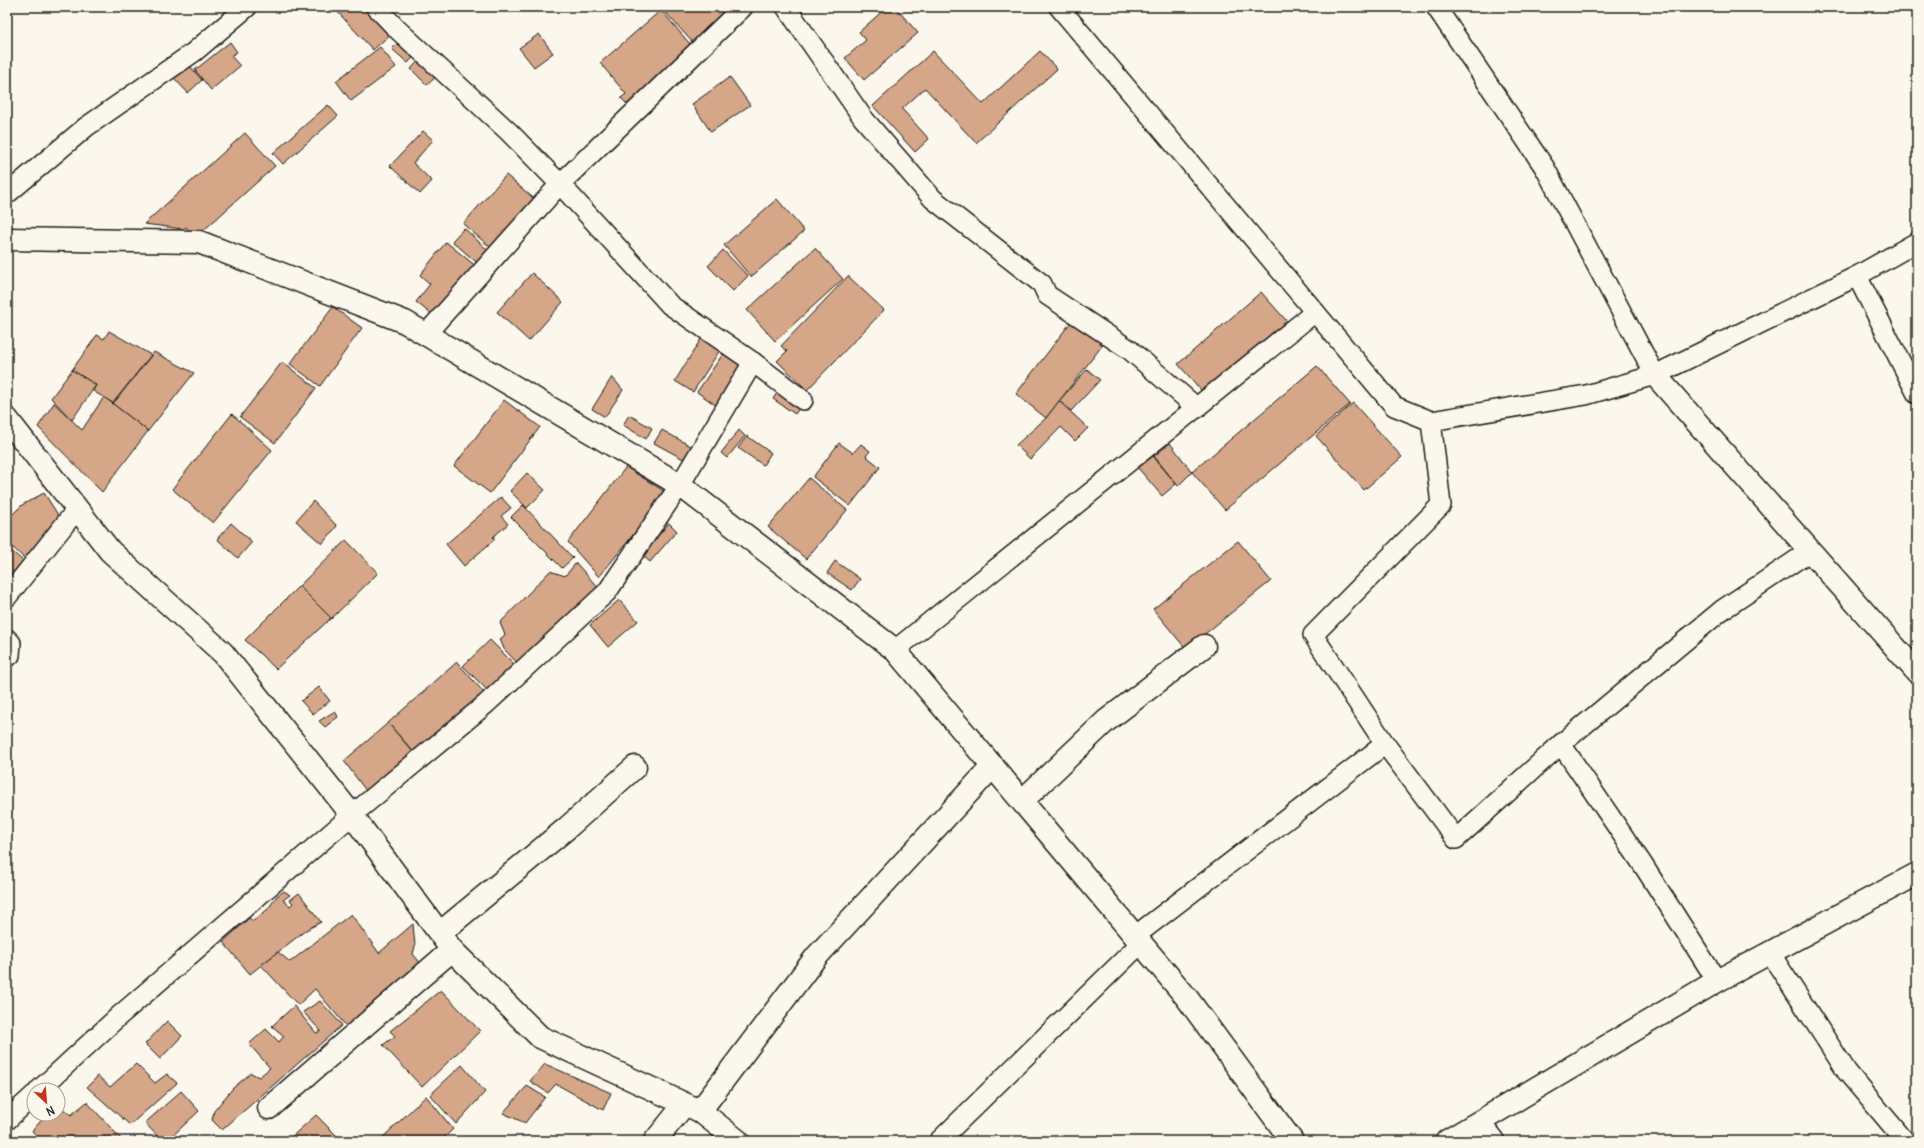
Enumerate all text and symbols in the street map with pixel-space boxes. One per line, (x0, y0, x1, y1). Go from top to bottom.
north arrow (26, 1082, 66, 1122)
text: N (44, 1103, 57, 1119)

